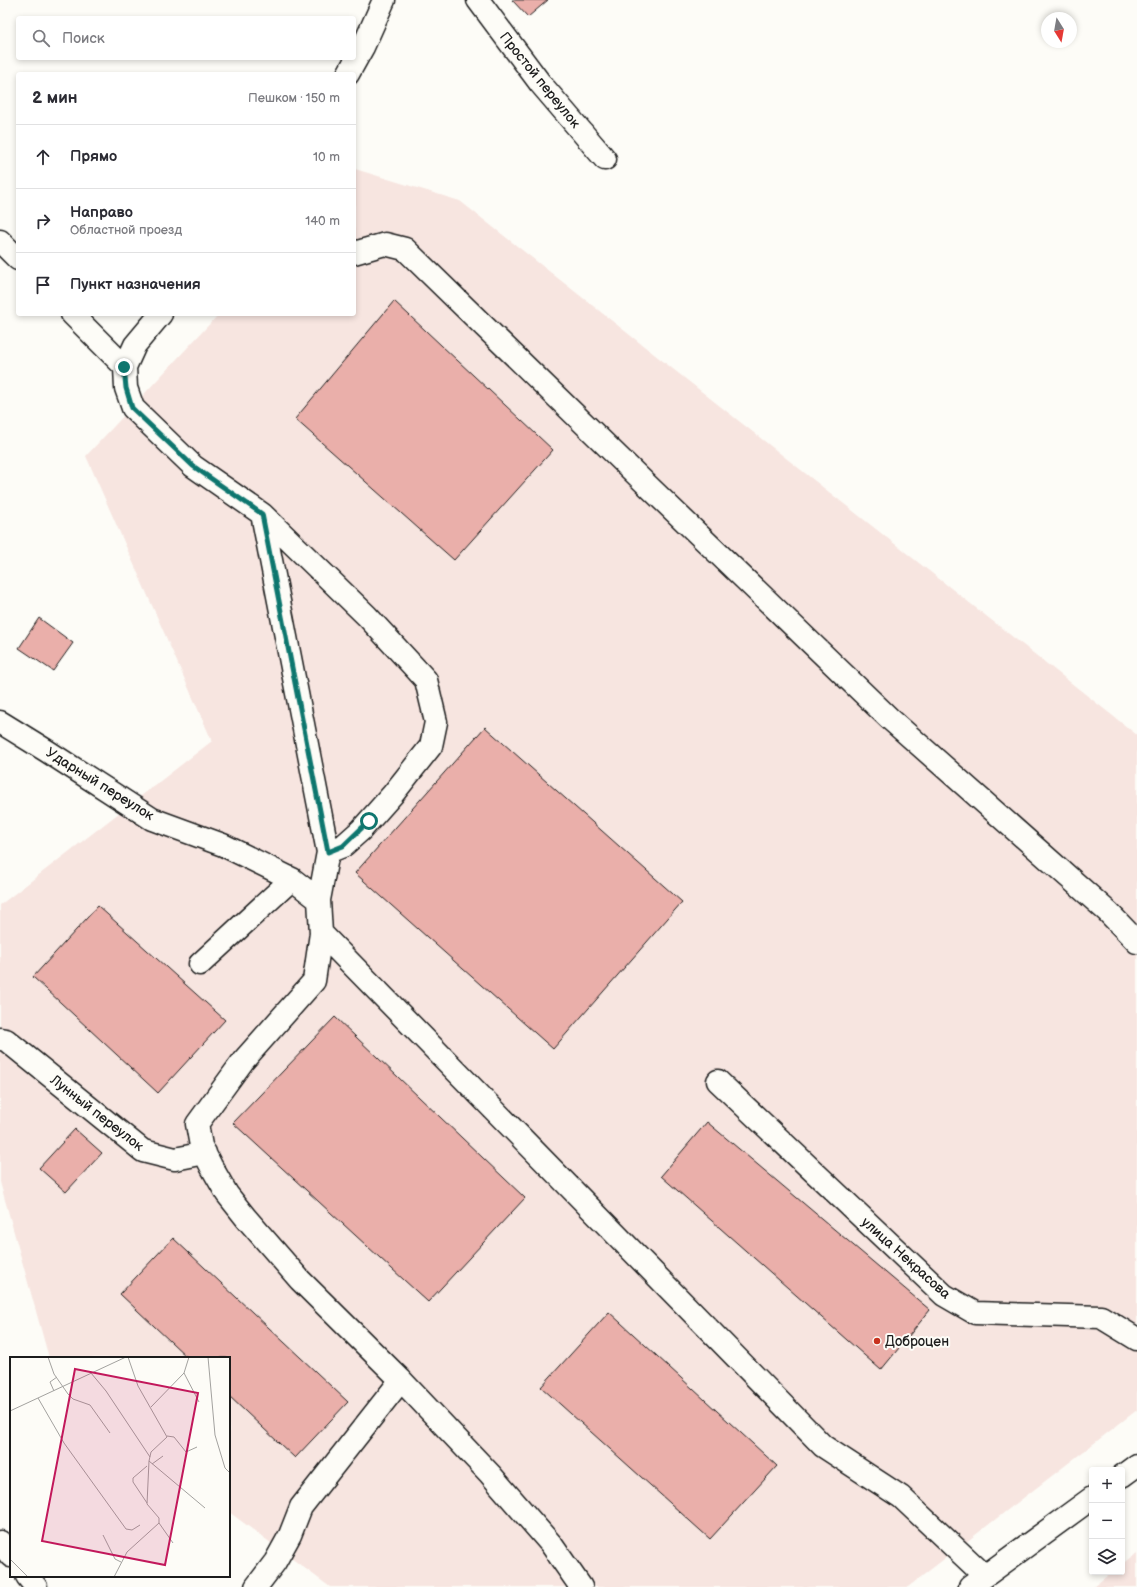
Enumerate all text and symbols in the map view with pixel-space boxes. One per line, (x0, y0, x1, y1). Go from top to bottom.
north arrow (1041, 12, 1077, 48)
search box (16, 16, 356, 60)
icon: search (30, 27, 52, 49)
text: Поиск (62, 29, 105, 48)
street label: Простой переулок (496, 29, 584, 132)
text: 2 мин (32, 88, 78, 108)
text: Пешком · 150 m (248, 90, 340, 106)
icon: ahead (32, 146, 54, 168)
text: Прямо (70, 147, 117, 166)
text: 10 m (313, 149, 340, 165)
text: Направо (70, 203, 133, 222)
icon: right (32, 210, 54, 232)
text: 140 m (305, 213, 340, 229)
text: Областной проезд (70, 222, 182, 238)
icon: arrive (32, 274, 54, 296)
text: Пункт назначения (70, 275, 201, 294)
route end (115, 358, 133, 376)
street label: Ударный переулок (43, 744, 158, 824)
route start (360, 812, 378, 830)
street label: Лунный переулок (46, 1071, 148, 1155)
street label: улица Некрасова (858, 1214, 955, 1303)
place label: Доброцен (885, 1333, 949, 1350)
marker: Доброцен (872, 1336, 882, 1346)
inset map (10, 1357, 230, 1577)
map controls (1089, 1467, 1125, 1575)
button: + (1089, 1467, 1125, 1503)
button: − (1089, 1503, 1125, 1539)
button: layers (1089, 1539, 1125, 1575)

